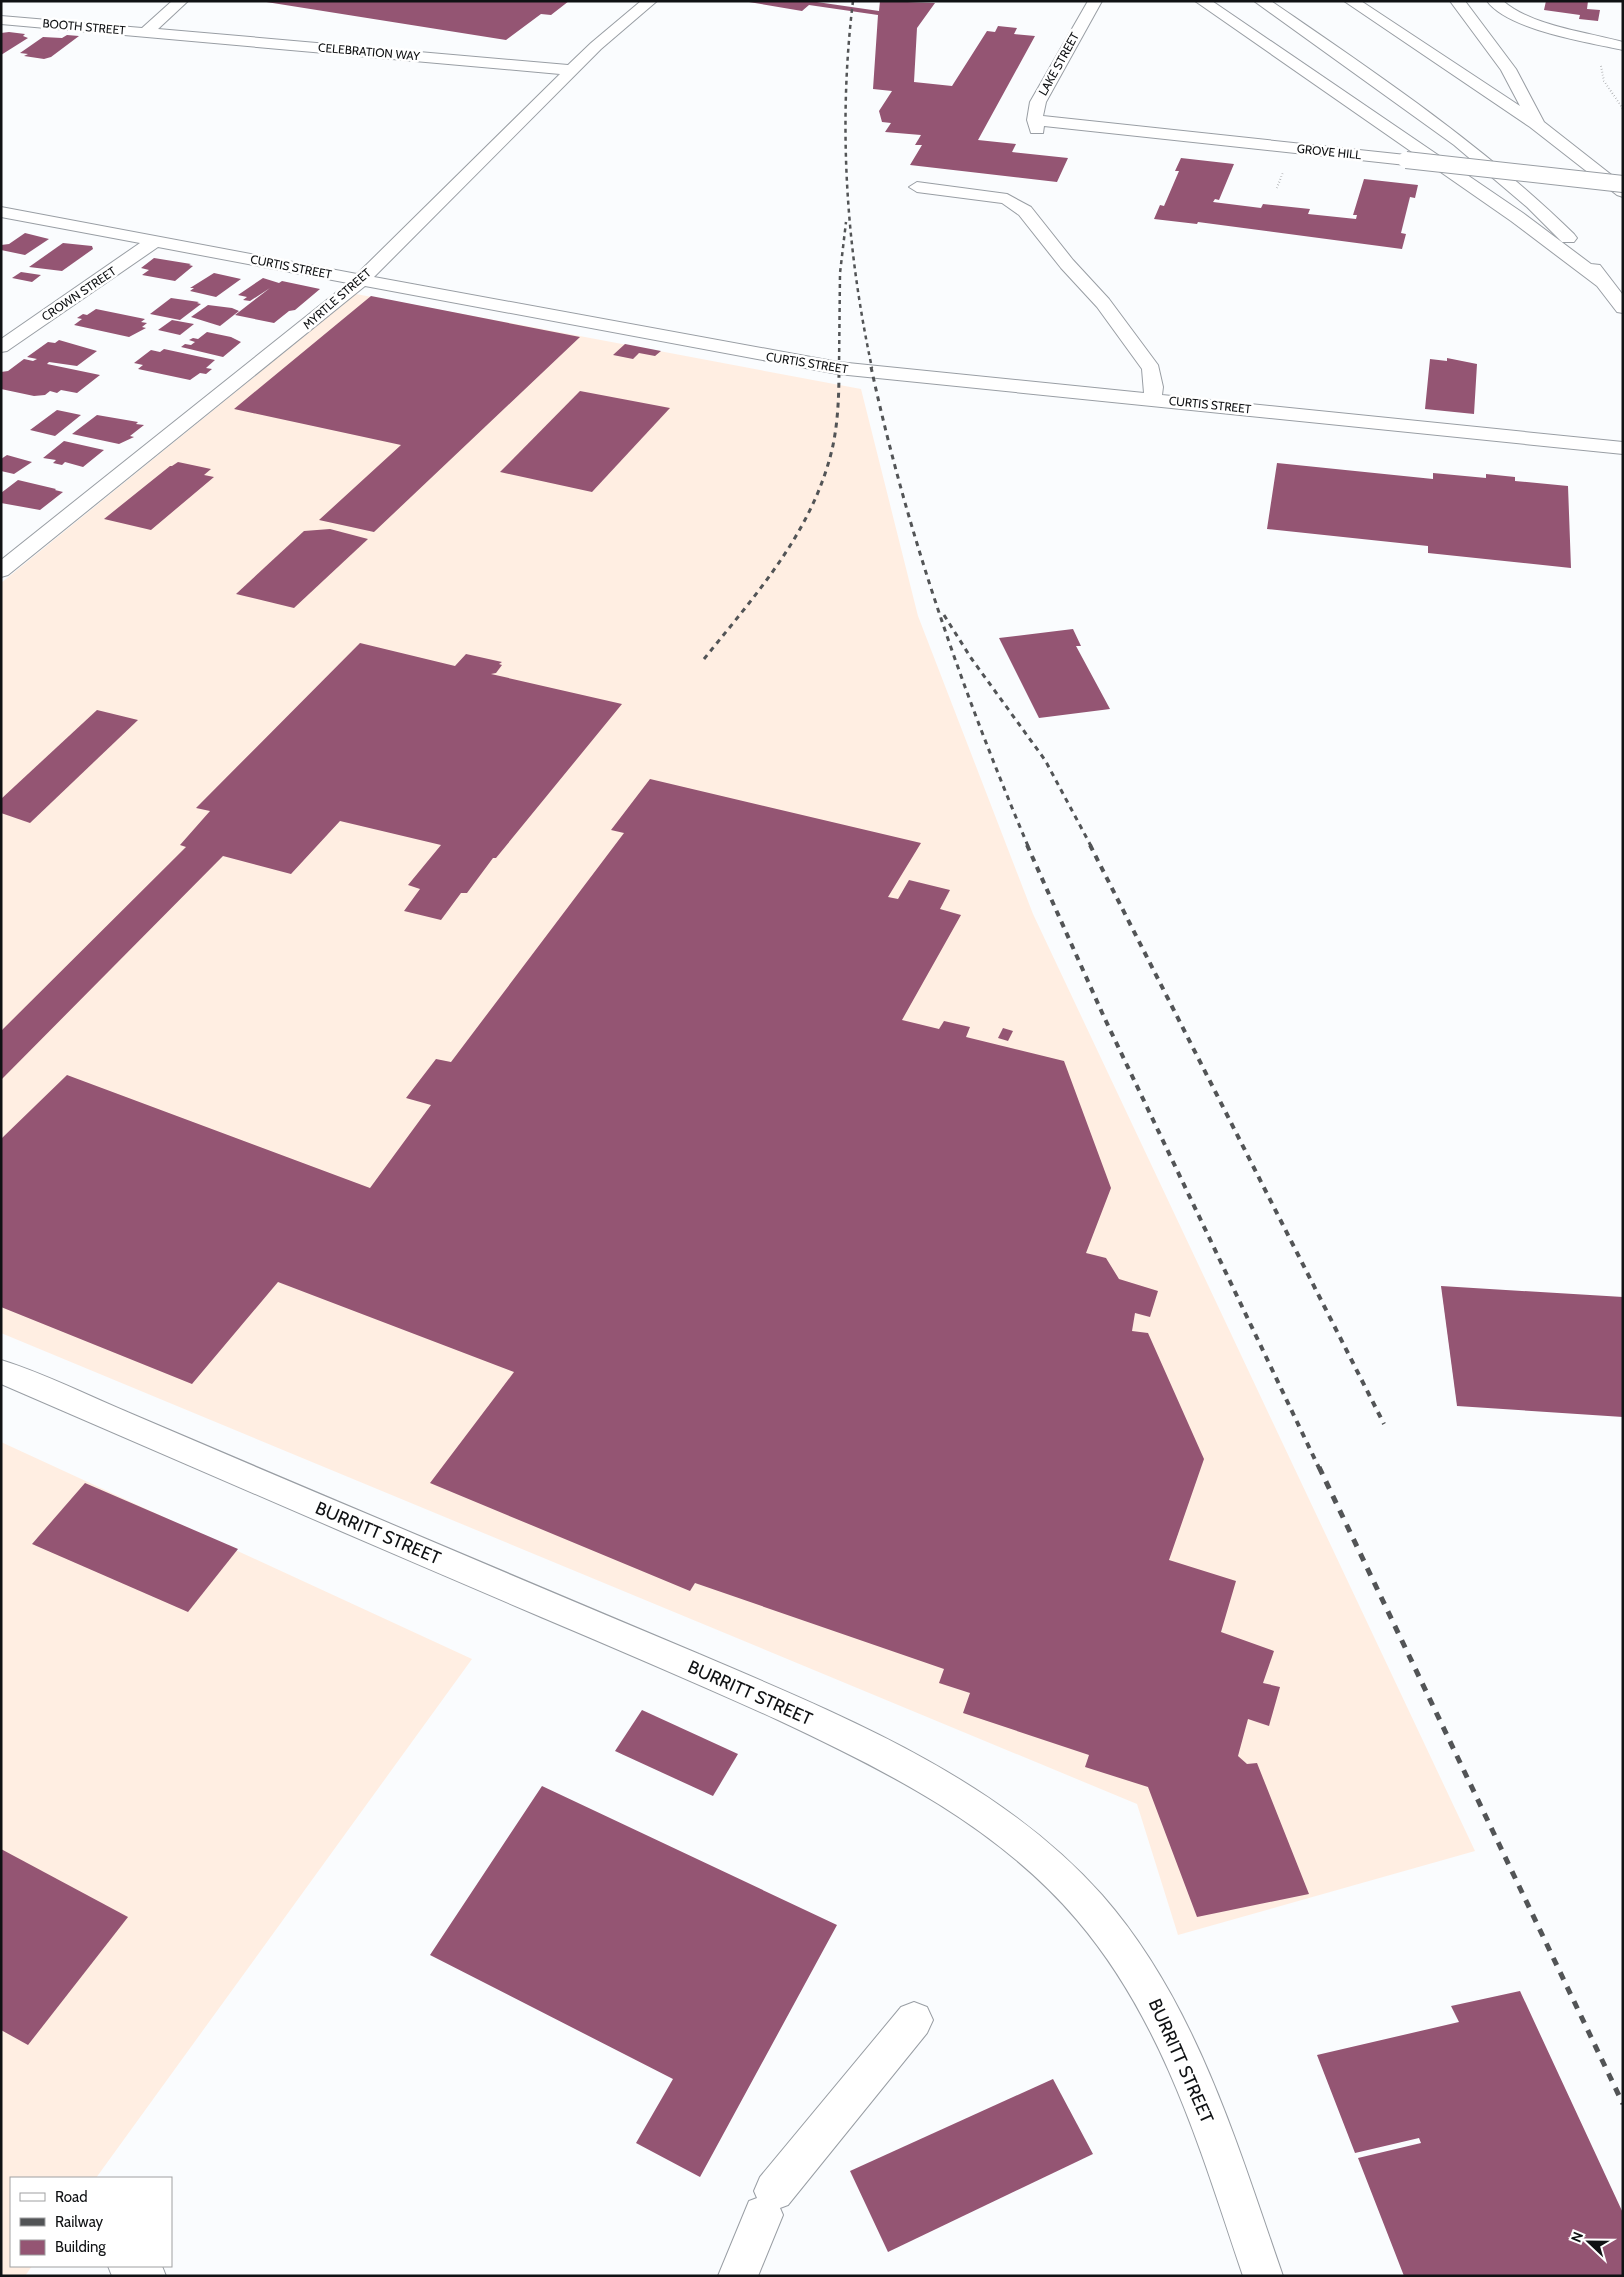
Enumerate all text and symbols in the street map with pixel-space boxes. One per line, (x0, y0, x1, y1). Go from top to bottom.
street label: BOOTH STREET (42, 15, 127, 38)
street label: LAKE STREET (1035, 29, 1082, 98)
street label: CELEBRATION WAY (318, 40, 421, 63)
street label: GROVE HILL (1296, 141, 1362, 162)
street label: CURTIS STREET (249, 251, 334, 282)
street label: CROWN STREET (39, 263, 119, 324)
street label: MYRTLE STREET (300, 265, 374, 332)
street label: CURTIS STREET (765, 349, 850, 376)
street label: CURTIS STREET (1168, 393, 1253, 416)
street label: BURRITT STREET (312, 1497, 444, 1569)
street label: BURRITT STREET (684, 1656, 816, 1730)
street label: BURRITT STREET (1144, 1995, 1218, 2127)
legend (10, 2177, 172, 2267)
text: Road (55, 2188, 88, 2206)
text: Railway (55, 2213, 104, 2231)
north arrow (1564, 2217, 1614, 2267)
text: N (1567, 2229, 1587, 2245)
text: Building (55, 2238, 106, 2256)

